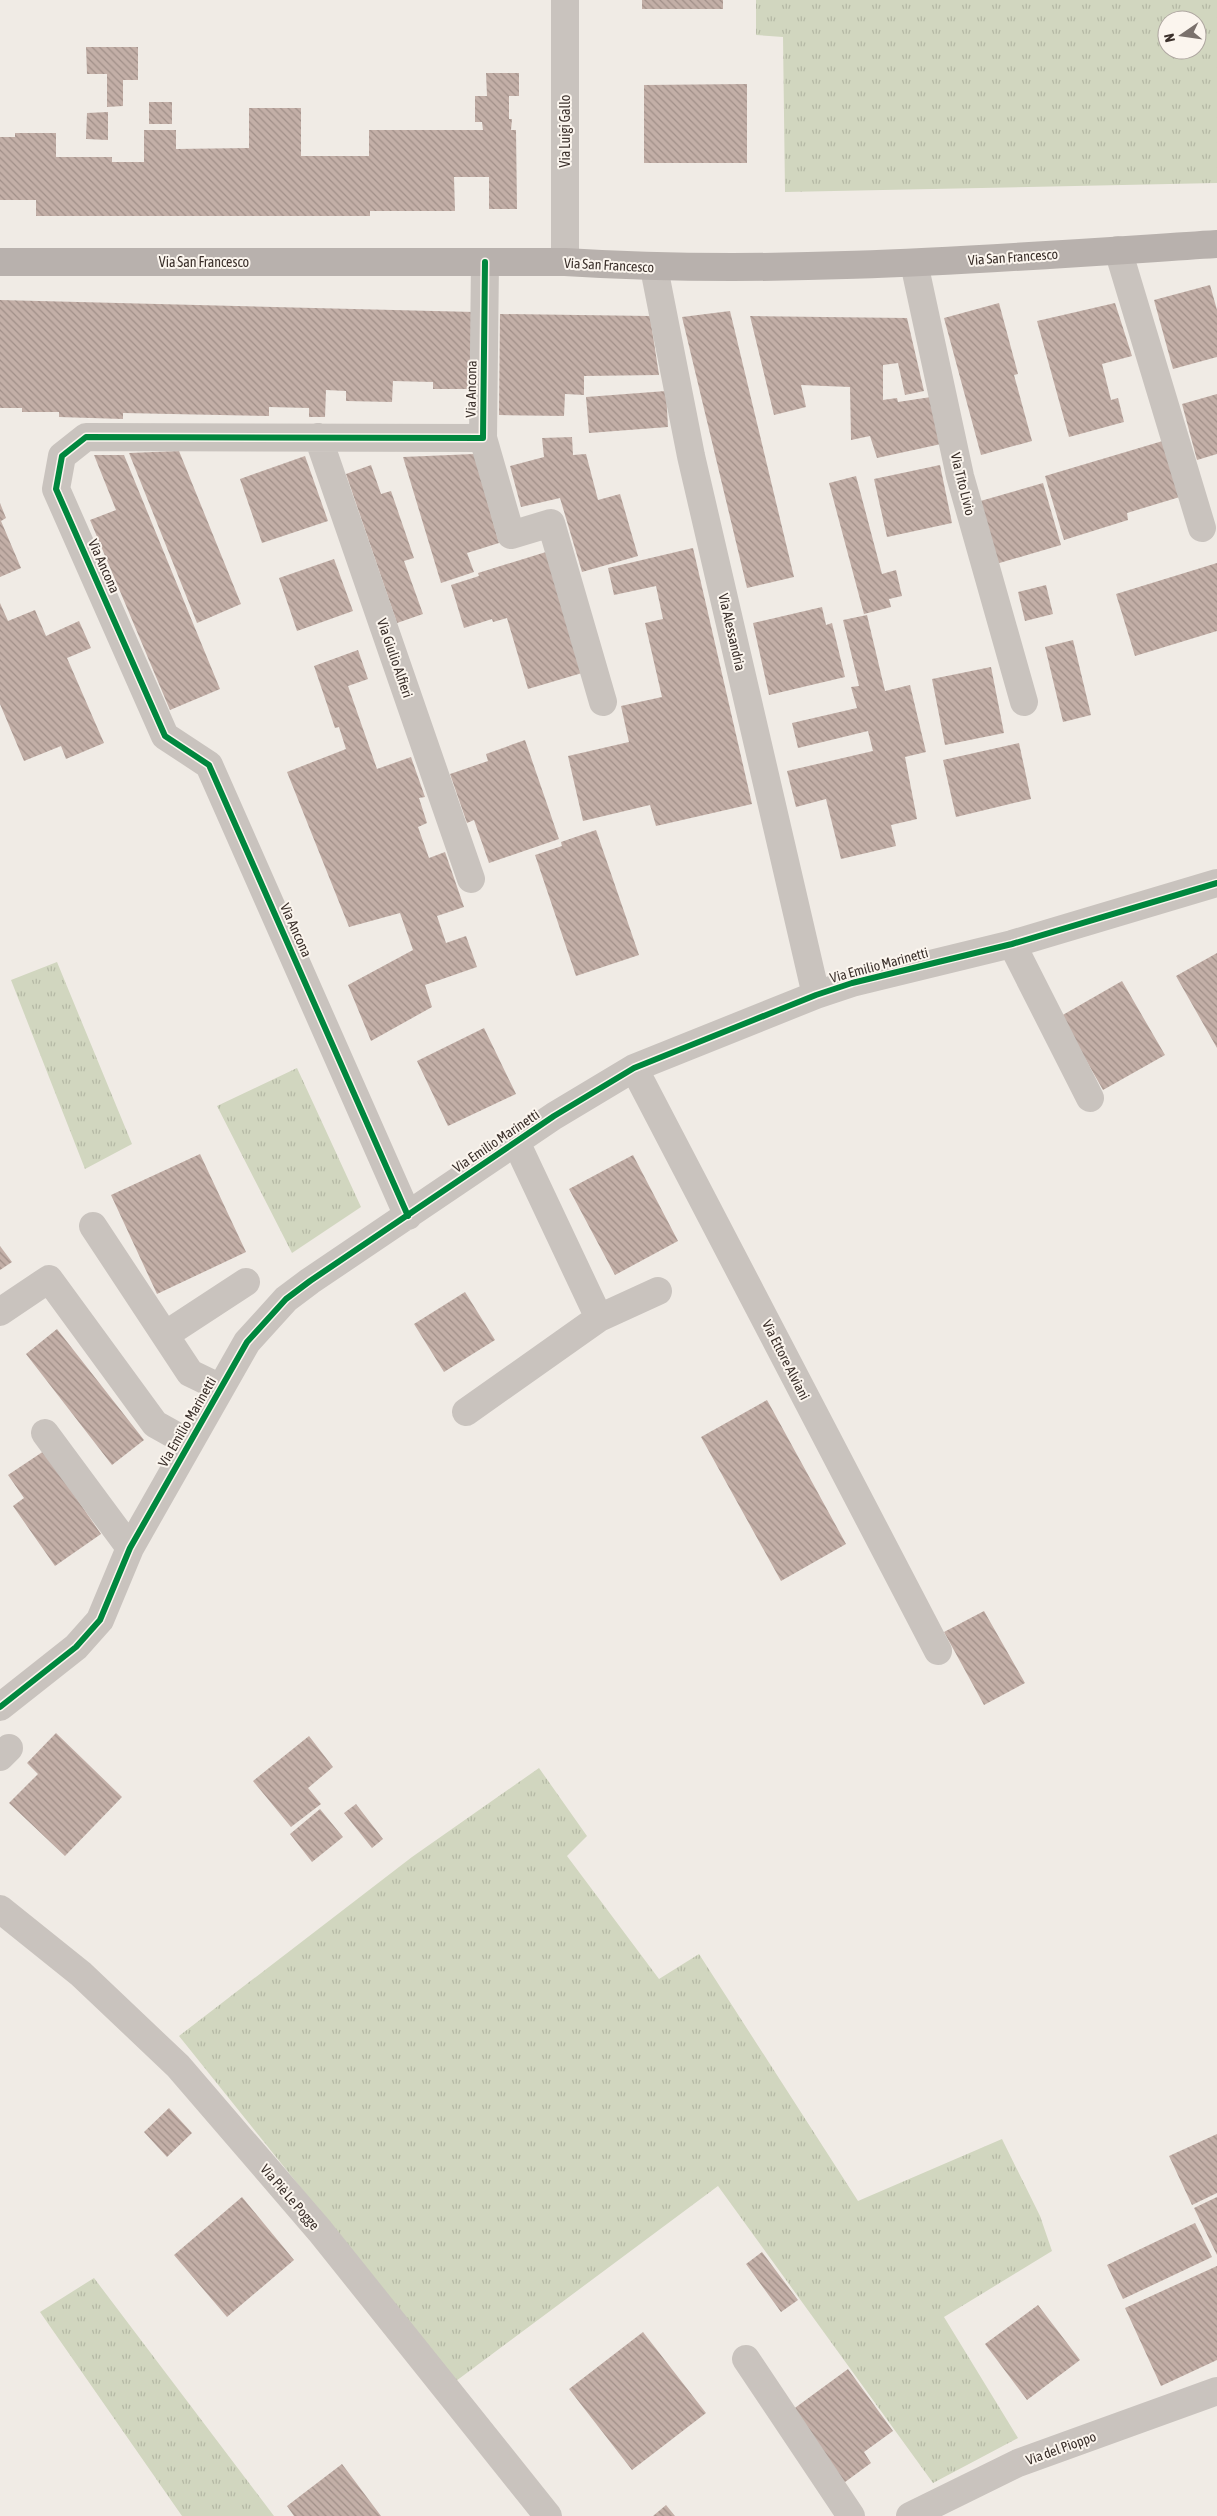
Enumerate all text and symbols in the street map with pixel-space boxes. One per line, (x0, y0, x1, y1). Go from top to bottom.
north arrow (1157, 10, 1207, 60)
text: N (1161, 32, 1178, 44)
street label: Via Luigi Gallo (557, 95, 573, 167)
street label: Via San Francesco (967, 246, 1059, 268)
street label: Via San Francesco (159, 254, 249, 270)
street label: Via San Francesco (563, 255, 655, 275)
street label: Via Ancona (463, 360, 479, 418)
street label: Via Tito Livio (947, 451, 979, 517)
street label: Via Ancona (85, 537, 123, 595)
street label: Via Alessandria (715, 592, 749, 672)
street label: Via Giulio Alfieri (374, 616, 416, 700)
street label: Via Ancona (277, 901, 315, 959)
street label: Via Emilio Marinetti (828, 944, 930, 986)
street label: Via Emilio Marinetti (450, 1106, 542, 1176)
street label: Via Ettore Alviani (759, 1317, 813, 1403)
street label: Via Emilio Marinetti (155, 1374, 219, 1470)
street label: Via Piè Le Pogge (257, 2161, 323, 2233)
street label: Via del Pioppo (1024, 2428, 1098, 2468)

